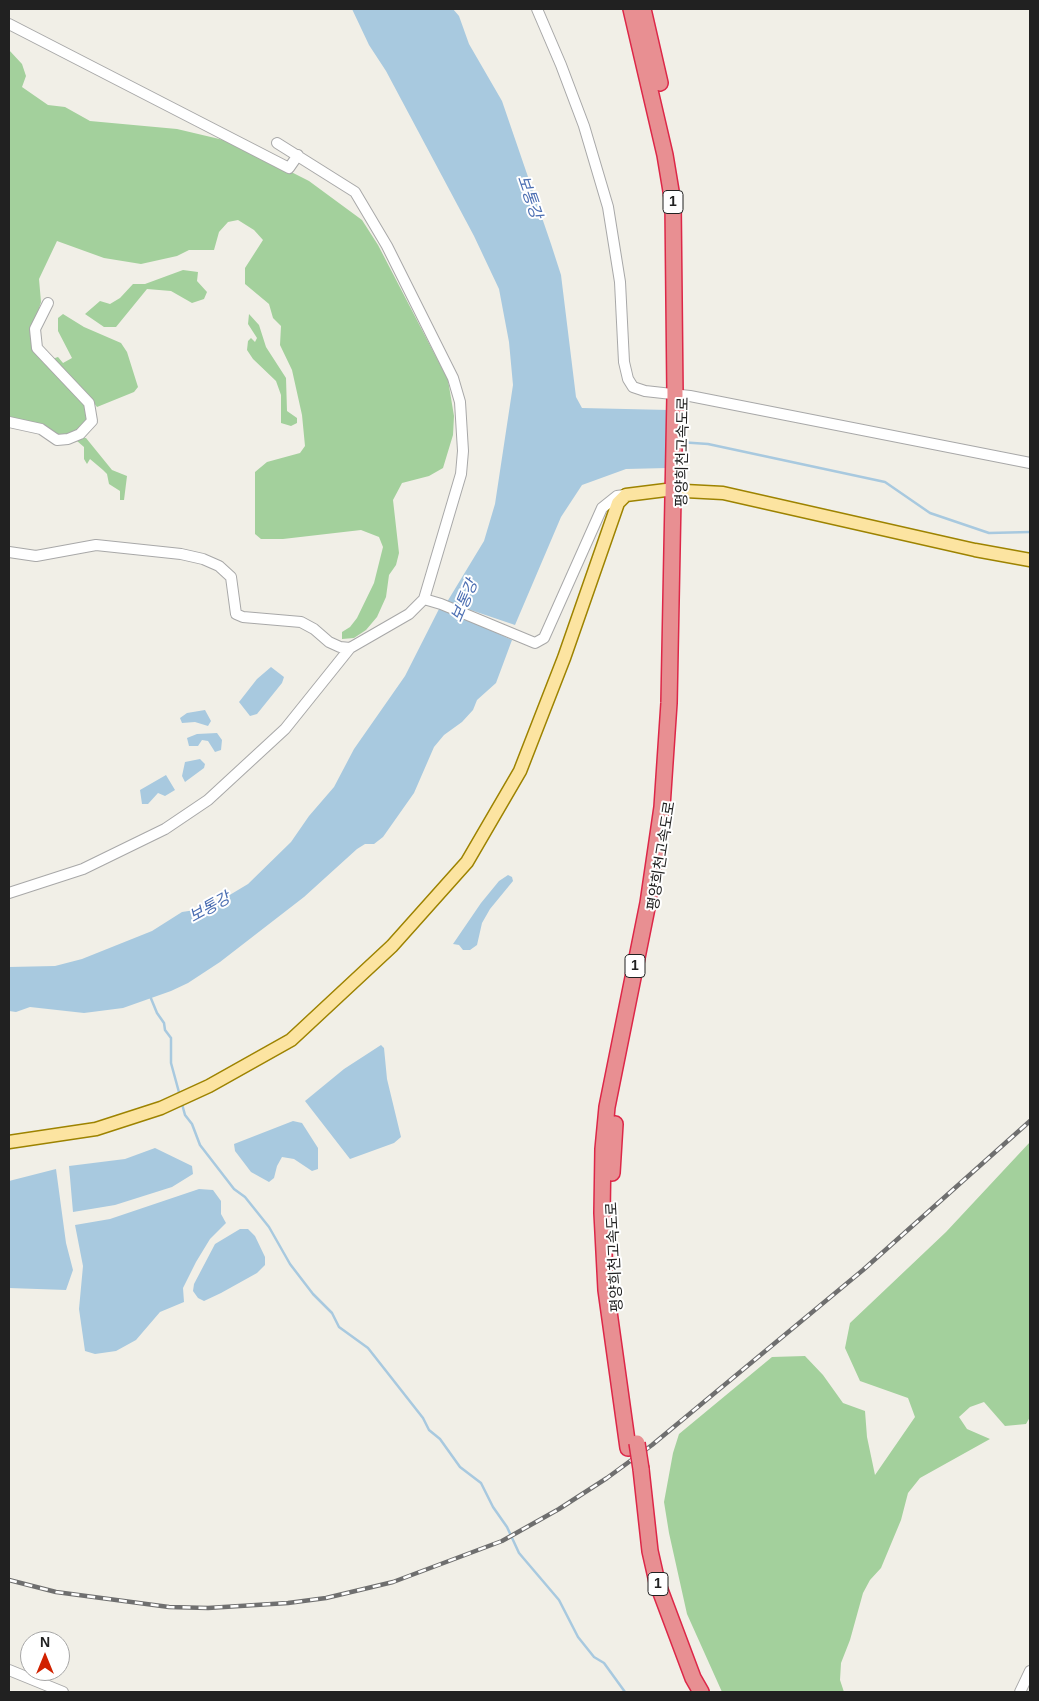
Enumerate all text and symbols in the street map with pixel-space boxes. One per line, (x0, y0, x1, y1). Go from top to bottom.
water label: 보통강 (513, 173, 545, 221)
road number: 1 (663, 190, 683, 213)
street label: 평양희천고속도로 (673, 397, 693, 507)
water label: 보통강 (448, 577, 482, 625)
street label: 평양희천고속도로 (644, 800, 680, 912)
water label: 보통강 (186, 889, 234, 927)
road number: 1 (625, 954, 645, 978)
street label: 평양희천고속도로 (603, 1201, 627, 1313)
road number: 1 (648, 1572, 668, 1596)
north arrow (20, 1631, 70, 1681)
text: N (40, 1634, 50, 1650)

